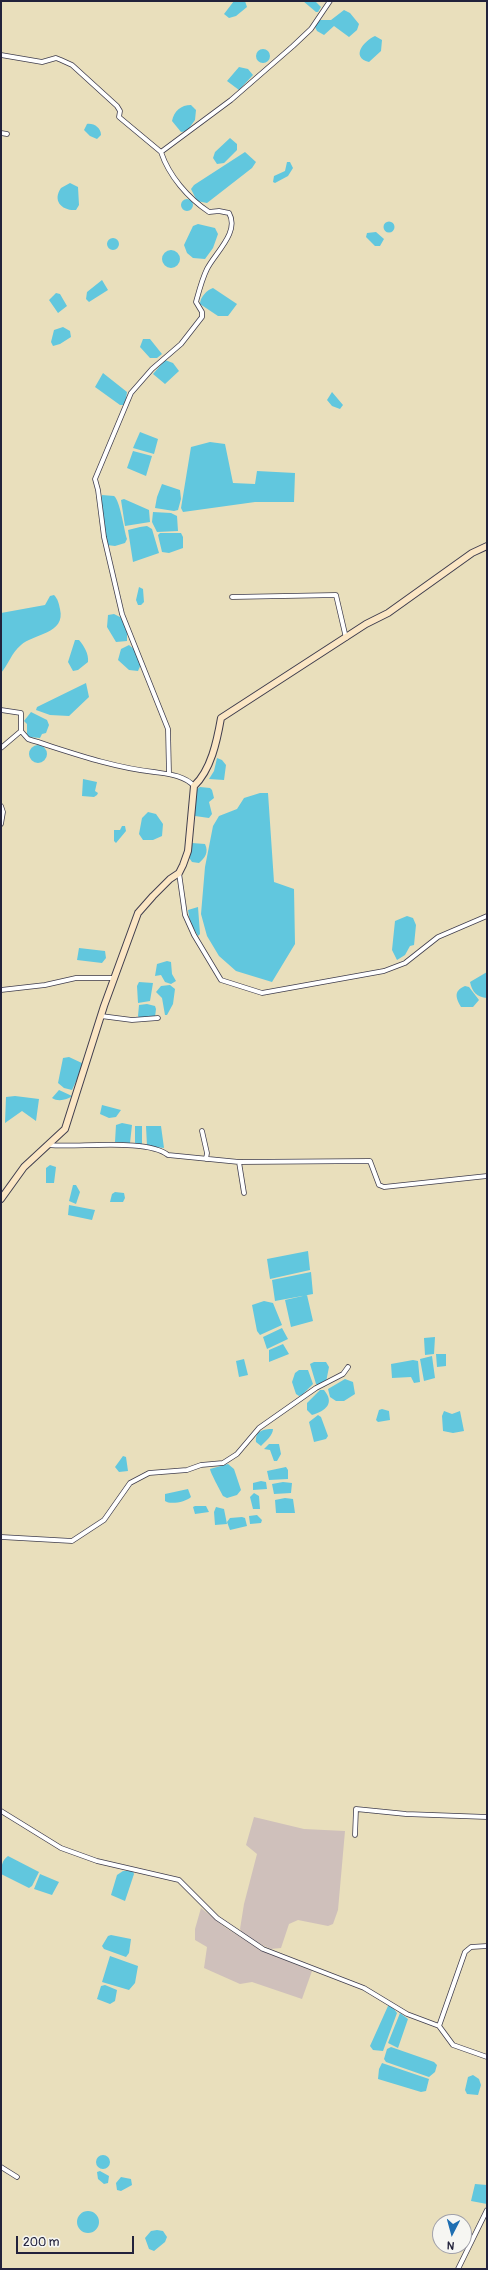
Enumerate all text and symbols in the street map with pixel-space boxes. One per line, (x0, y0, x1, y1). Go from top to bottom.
north arrow (432, 2214, 472, 2254)
scale bar (18, 2228, 136, 2254)
text: 200 m (23, 2235, 59, 2250)
text: N (446, 2239, 455, 2252)

